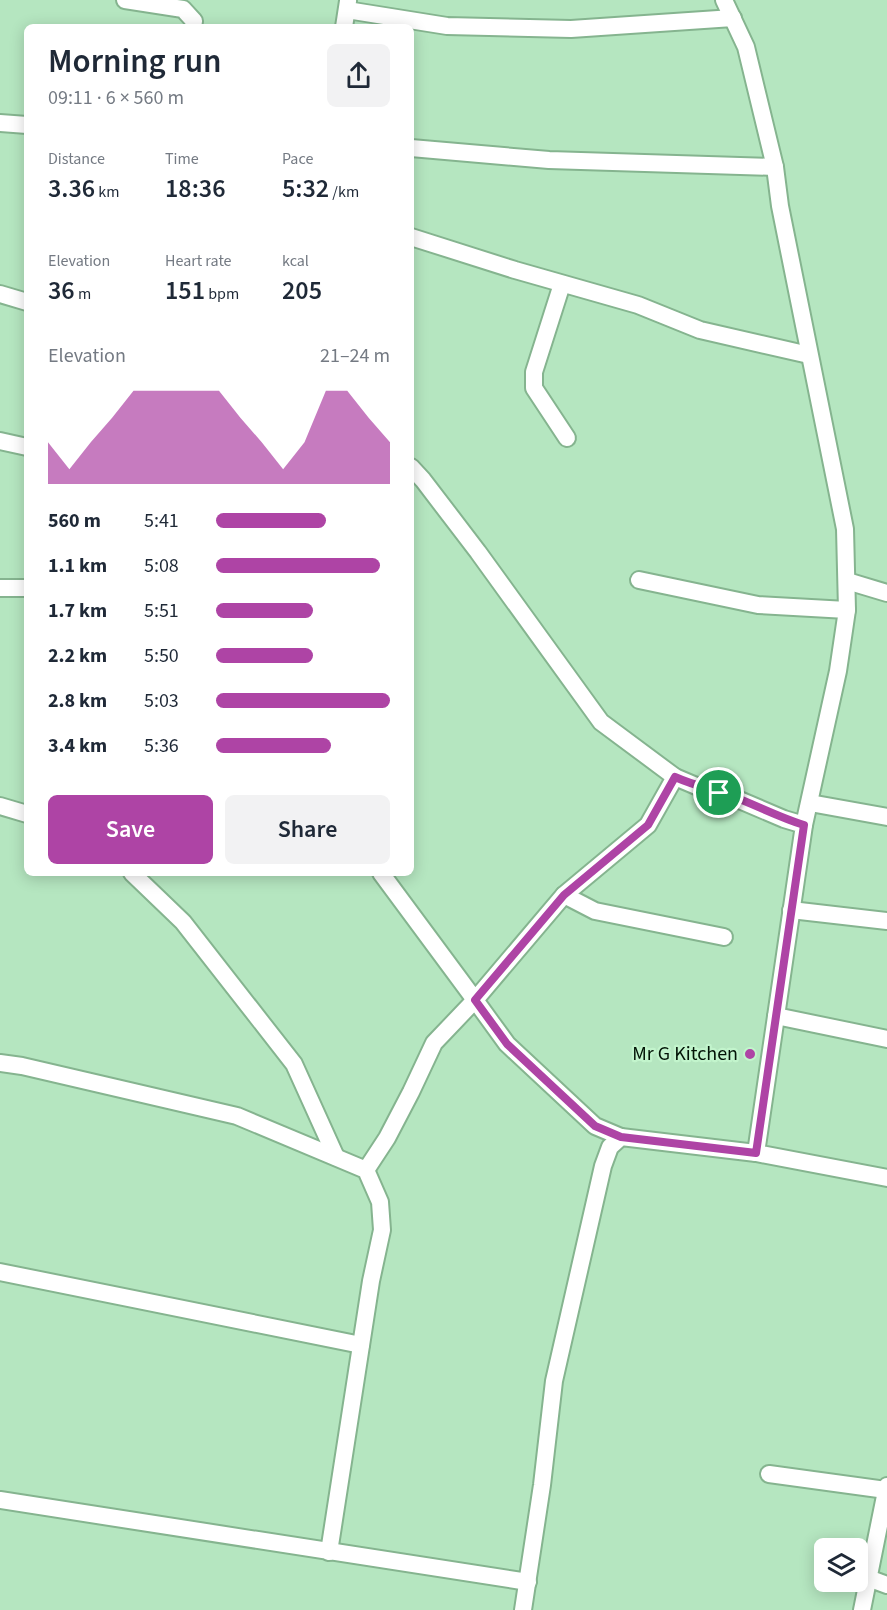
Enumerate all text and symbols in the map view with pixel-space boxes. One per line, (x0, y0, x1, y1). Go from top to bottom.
text: Morning run (48, 38, 222, 85)
button: share (327, 44, 390, 107)
text: 09:11 · 6 × 560 m (48, 84, 184, 112)
text: Distance (48, 148, 105, 170)
text: Time (165, 148, 199, 170)
text: Pace (282, 148, 313, 170)
text: 3.36 (48, 170, 95, 207)
text: 18:36 (165, 170, 226, 207)
text: 5:32 (282, 170, 329, 207)
text: km (95, 181, 120, 203)
text: /km (329, 181, 359, 203)
text: Elevation (48, 250, 110, 272)
text: Heart rate (165, 250, 232, 272)
text: kcal (282, 250, 309, 272)
text: 36 (48, 272, 75, 309)
text: 151 (165, 272, 205, 309)
text: 205 (282, 272, 322, 309)
text: m (75, 283, 91, 305)
text: bpm (205, 283, 239, 305)
text: Elevation (48, 342, 126, 370)
text: 21–24 m (320, 342, 390, 370)
text: 560 m (48, 507, 101, 535)
text: 5:41 (144, 507, 179, 535)
text: 1.1 km (48, 552, 107, 580)
text: 5:08 (144, 552, 179, 580)
text: 1.7 km (48, 597, 107, 625)
text: 5:51 (144, 597, 179, 625)
text: 2.2 km (48, 642, 107, 670)
text: 5:50 (144, 642, 179, 670)
text: 2.8 km (48, 687, 107, 715)
text: 5:03 (144, 687, 179, 715)
text: 3.4 km (48, 732, 107, 760)
text: 5:36 (144, 732, 179, 760)
pin (693, 767, 744, 818)
icon: arrive (702, 776, 735, 809)
button: Save (48, 795, 213, 864)
button: Share (225, 795, 390, 864)
place label: Mr G Kitchen (632, 1040, 738, 1068)
marker: Mr G Kitchen (743, 1047, 757, 1061)
map controls (814, 1538, 868, 1592)
button: layers (814, 1538, 868, 1592)

